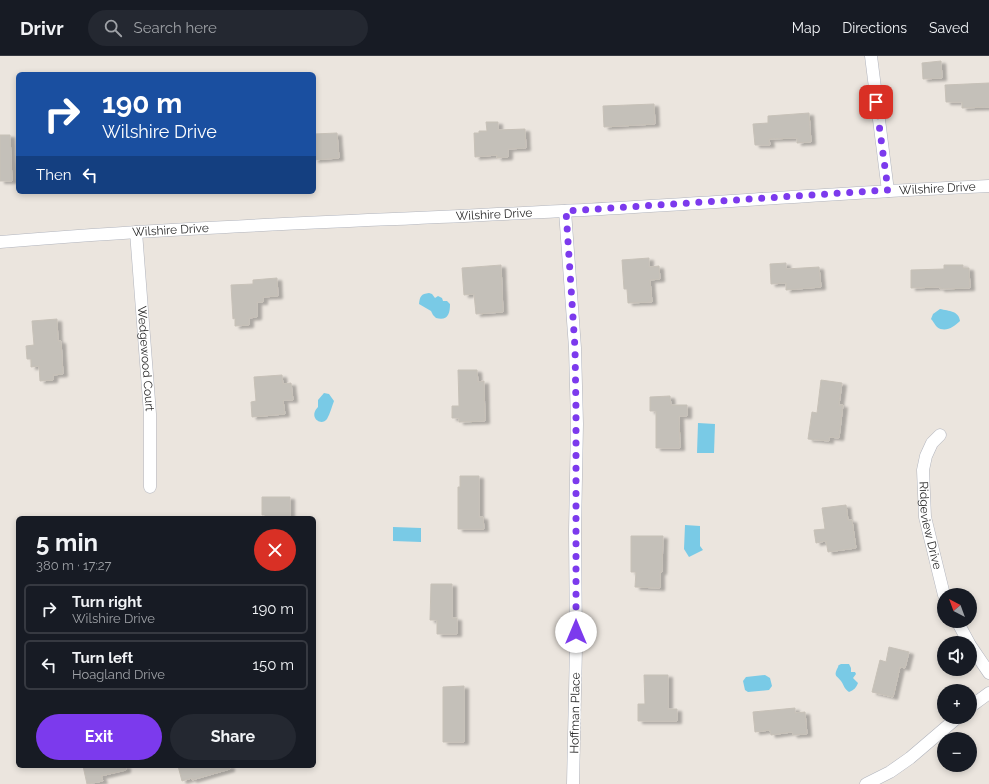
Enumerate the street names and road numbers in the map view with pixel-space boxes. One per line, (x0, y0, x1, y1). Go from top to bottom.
street label: Wilshire Drive (899, 180, 976, 197)
street label: Wilshire Drive (456, 206, 533, 223)
street label: Wilshire Drive (132, 221, 209, 239)
street label: Wedgewood Court (135, 305, 157, 412)
street label: Ridgeview Drive (916, 481, 944, 571)
street label: Hoffman Place (567, 672, 583, 754)

